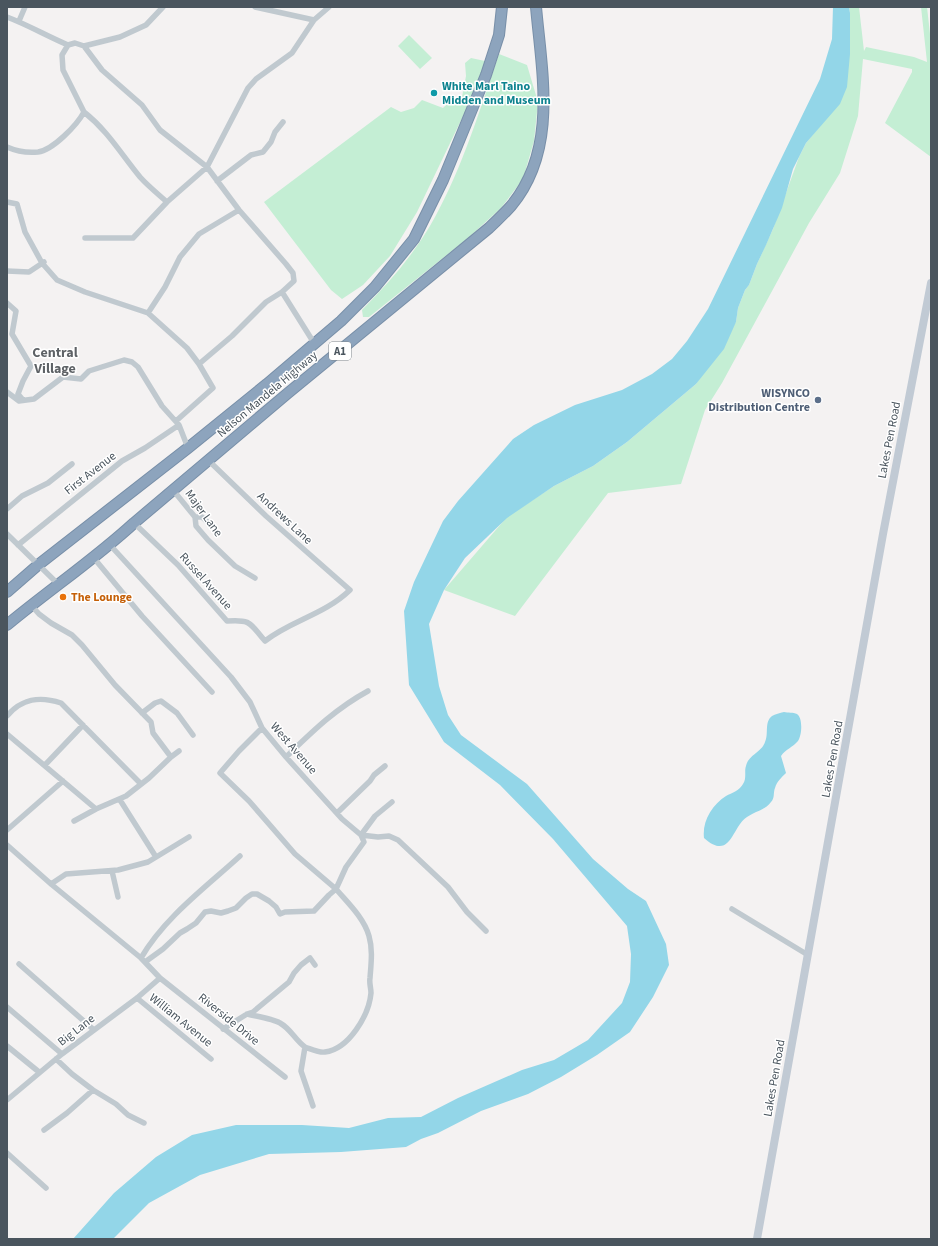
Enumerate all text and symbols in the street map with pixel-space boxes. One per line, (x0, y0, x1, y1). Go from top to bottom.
place label: White Marl Taino Midden and Museum (442, 78, 551, 109)
marker: White Marl Taino Midden and Museum (429, 88, 439, 98)
road number: A1 (329, 342, 351, 360)
district label: Central Village (32, 343, 78, 379)
street label: Nelson Mandela Highway (214, 347, 321, 441)
place label: WISYNCO Distribution Centre (708, 385, 810, 416)
marker: WISYNCO Distribution Centre (813, 395, 823, 405)
street label: Lakes Pen Road (874, 400, 905, 480)
street label: First Avenue (61, 448, 120, 499)
street label: Majer Lane (181, 486, 227, 540)
street label: Andrews Lane (253, 488, 316, 549)
street label: Russel Avenue (175, 549, 236, 614)
place label: The Lounge (71, 589, 132, 606)
marker: The Lounge (58, 592, 68, 602)
street label: West Avenue (266, 719, 321, 778)
street label: Lakes Pen Road (817, 719, 848, 799)
street label: Riverside Drive (194, 989, 263, 1049)
street label: William Avenue (145, 990, 216, 1051)
street label: Big Lane (54, 1010, 98, 1050)
street label: Lakes Pen Road (759, 1038, 790, 1118)

